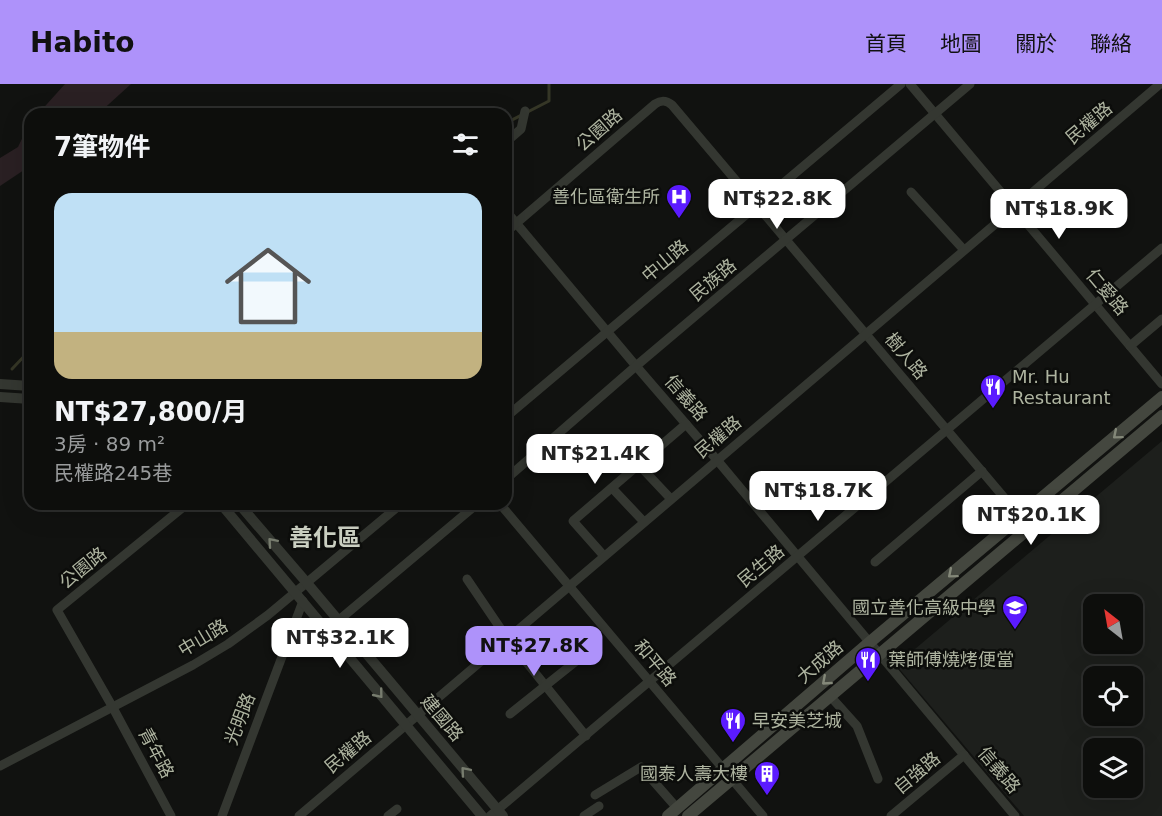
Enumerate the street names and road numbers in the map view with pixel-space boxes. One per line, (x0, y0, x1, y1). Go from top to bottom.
street label: 民權路 (1061, 97, 1116, 148)
street label: 公園路 (571, 104, 626, 155)
street label: 中山路 (637, 235, 692, 286)
street label: 民族路 (685, 254, 740, 305)
street label: 仁愛路 (1082, 264, 1133, 319)
street label: 樹人路 (881, 328, 932, 383)
street label: 信義路 (661, 370, 712, 425)
street label: 民權路 (690, 411, 745, 462)
street label: 民生路 (733, 540, 788, 591)
street label: 公園路 (55, 542, 110, 593)
street label: 中山路 (174, 615, 231, 660)
street label: 和平路 (630, 635, 681, 690)
street label: 大成路 (792, 636, 847, 687)
street label: 光明路 (220, 690, 259, 748)
street label: 建國路 (417, 690, 468, 745)
street label: 青年路 (134, 724, 178, 782)
street label: 民權路 (320, 726, 375, 777)
street label: 信義路 (974, 742, 1025, 797)
street label: 自強路 (889, 747, 944, 798)

